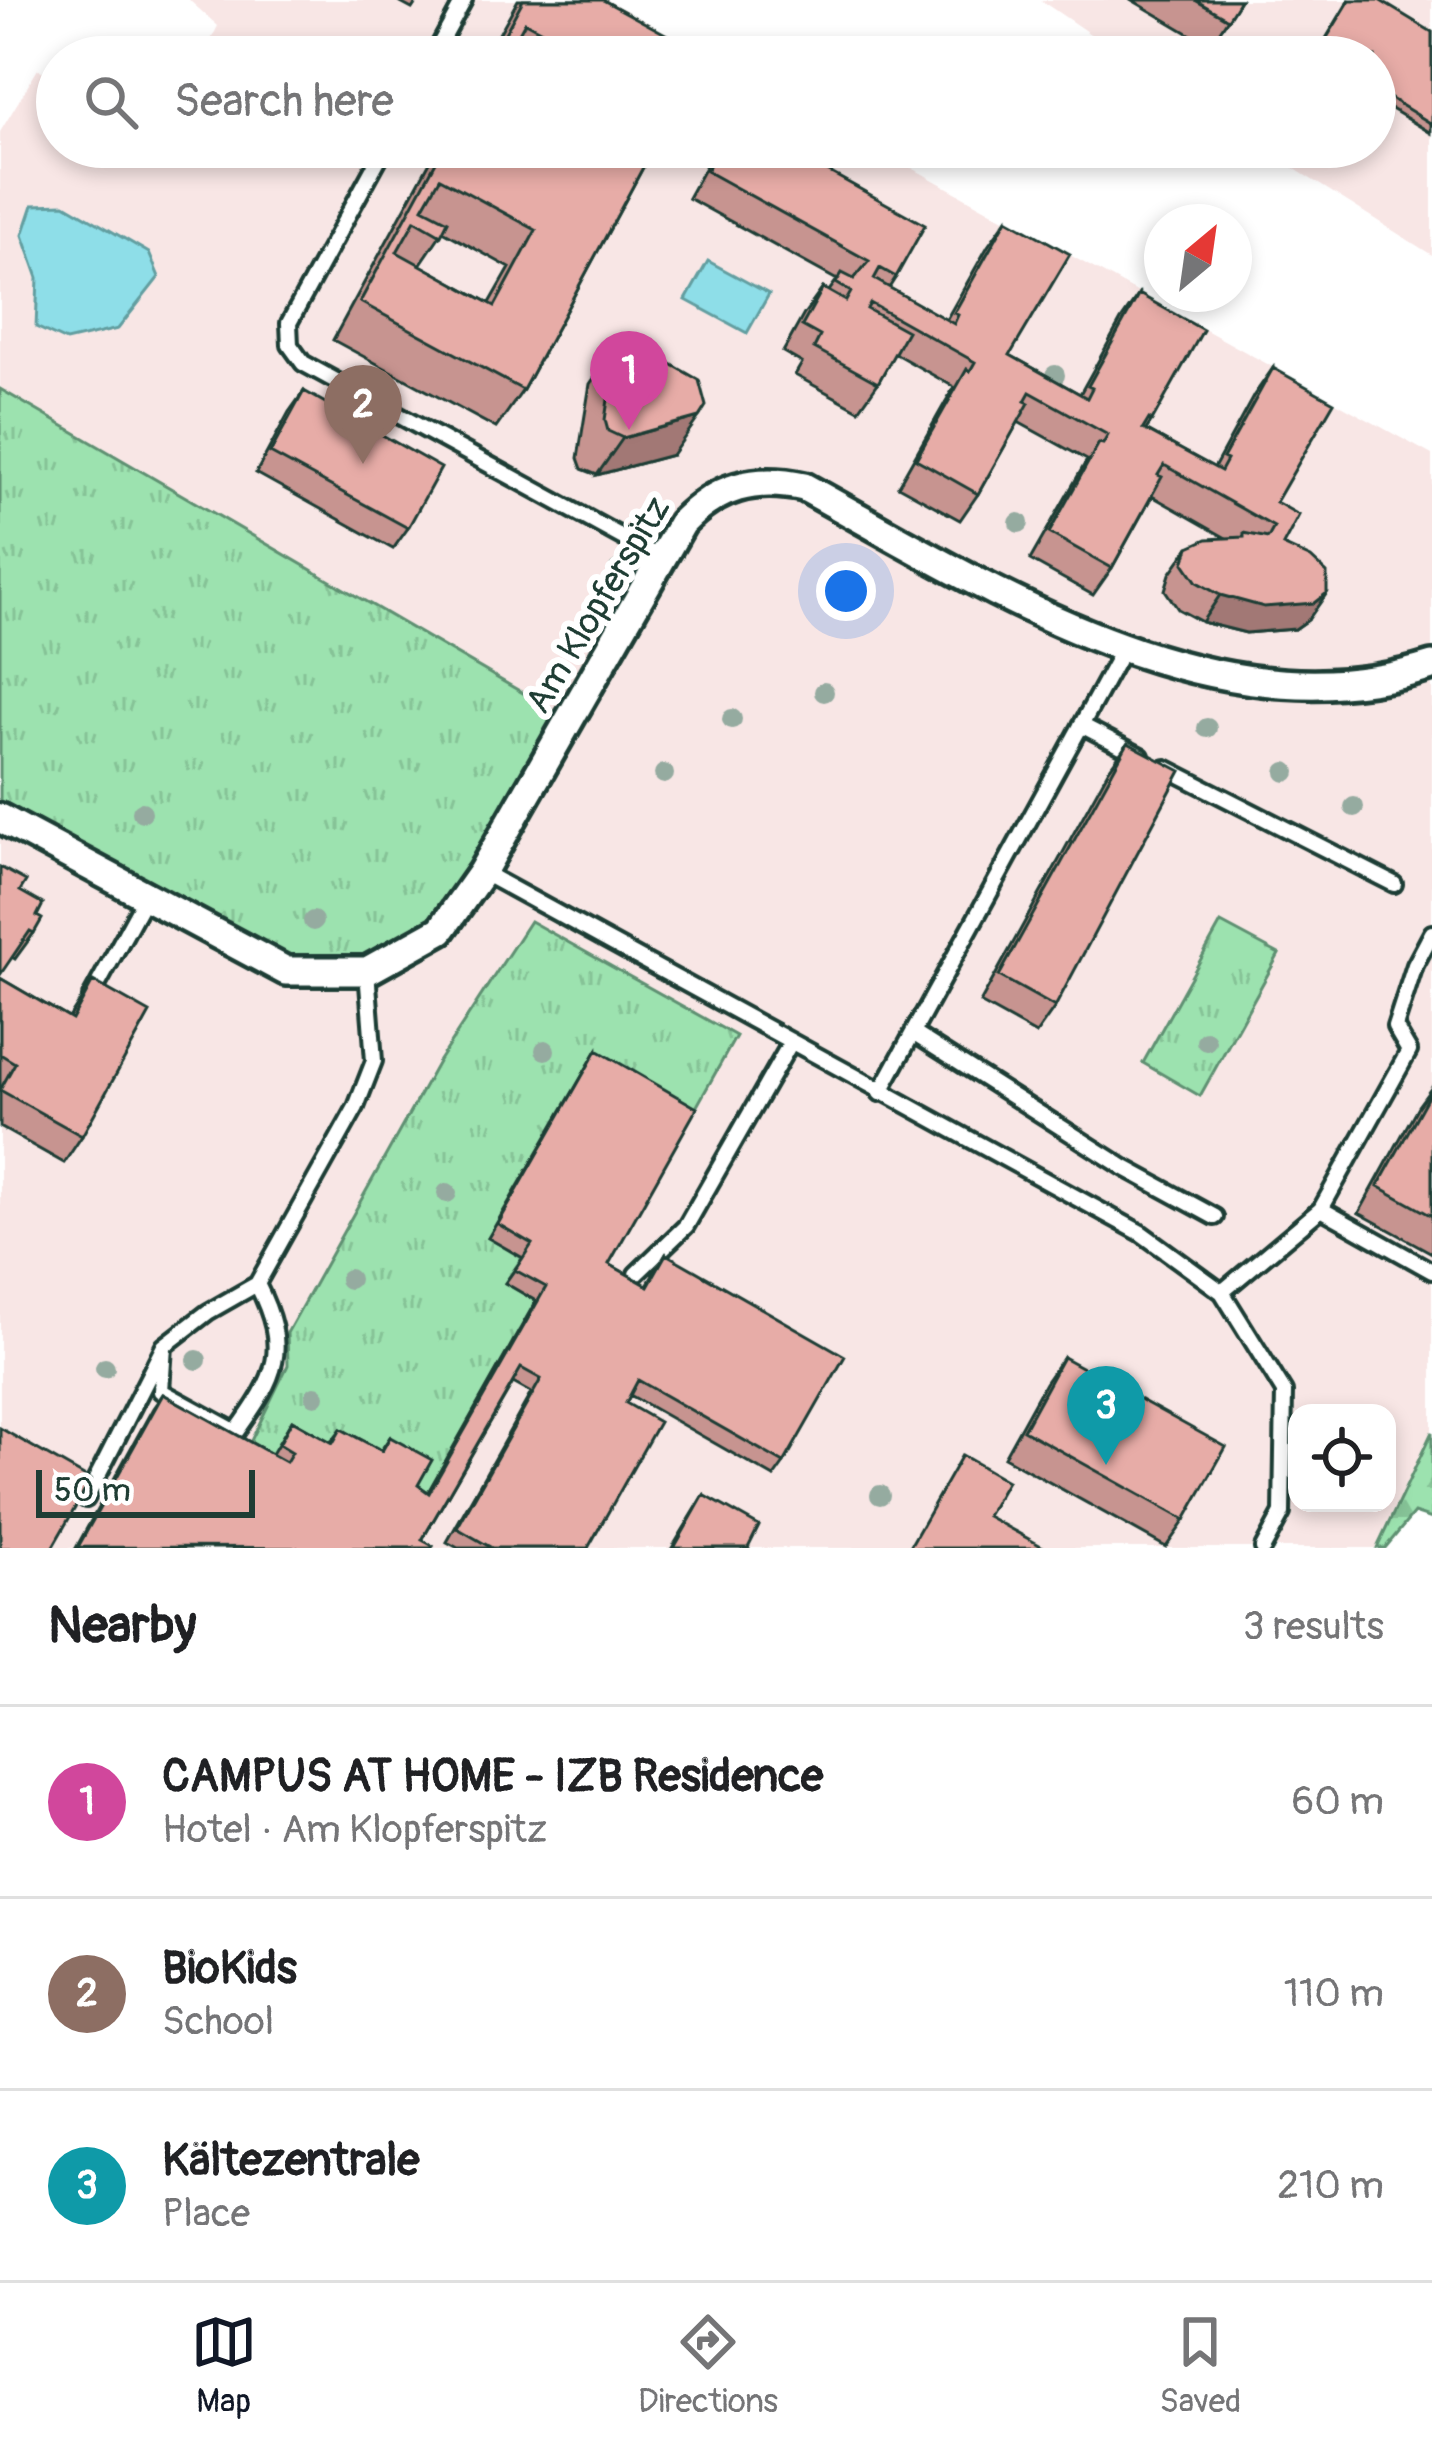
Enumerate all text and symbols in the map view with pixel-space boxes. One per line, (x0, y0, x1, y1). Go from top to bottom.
search box (36, 36, 1396, 168)
icon: search (78, 69, 144, 135)
text: Search here (174, 74, 394, 130)
north arrow (1144, 204, 1252, 312)
pin: 1 (590, 331, 668, 430)
pin: 2 (324, 365, 402, 464)
street label: Am Klopferspitz (516, 488, 680, 722)
your location (816, 561, 876, 621)
pin: 3 (1067, 1366, 1145, 1465)
map controls (1288, 1404, 1396, 1512)
button: locate (1288, 1404, 1396, 1512)
scale bar (36, 1464, 255, 1517)
text: 50 m (54, 1470, 131, 1511)
text: Nearby (48, 1594, 196, 1658)
text: 3 results (1243, 1602, 1384, 1651)
text: CAMPUS AT HOME - IZB Residence (162, 1749, 823, 1805)
text: 1 (79, 1777, 95, 1826)
text: 60 m (1292, 1777, 1384, 1826)
text: Hotel · Am Klopferspitz (162, 1805, 547, 1854)
text: BioKids (162, 1941, 297, 1997)
text: 2 (76, 1969, 98, 2018)
text: 110 m (1284, 1969, 1384, 2018)
text: School (162, 1997, 274, 2046)
text: Kältezentrale (162, 2133, 419, 2189)
text: 3 (76, 2161, 98, 2210)
text: 210 m (1277, 2161, 1384, 2210)
text: Place (162, 2189, 250, 2238)
tab: Map (191, 2309, 257, 2422)
tab: Directions (638, 2309, 778, 2422)
tab: Saved (1159, 2309, 1241, 2422)

